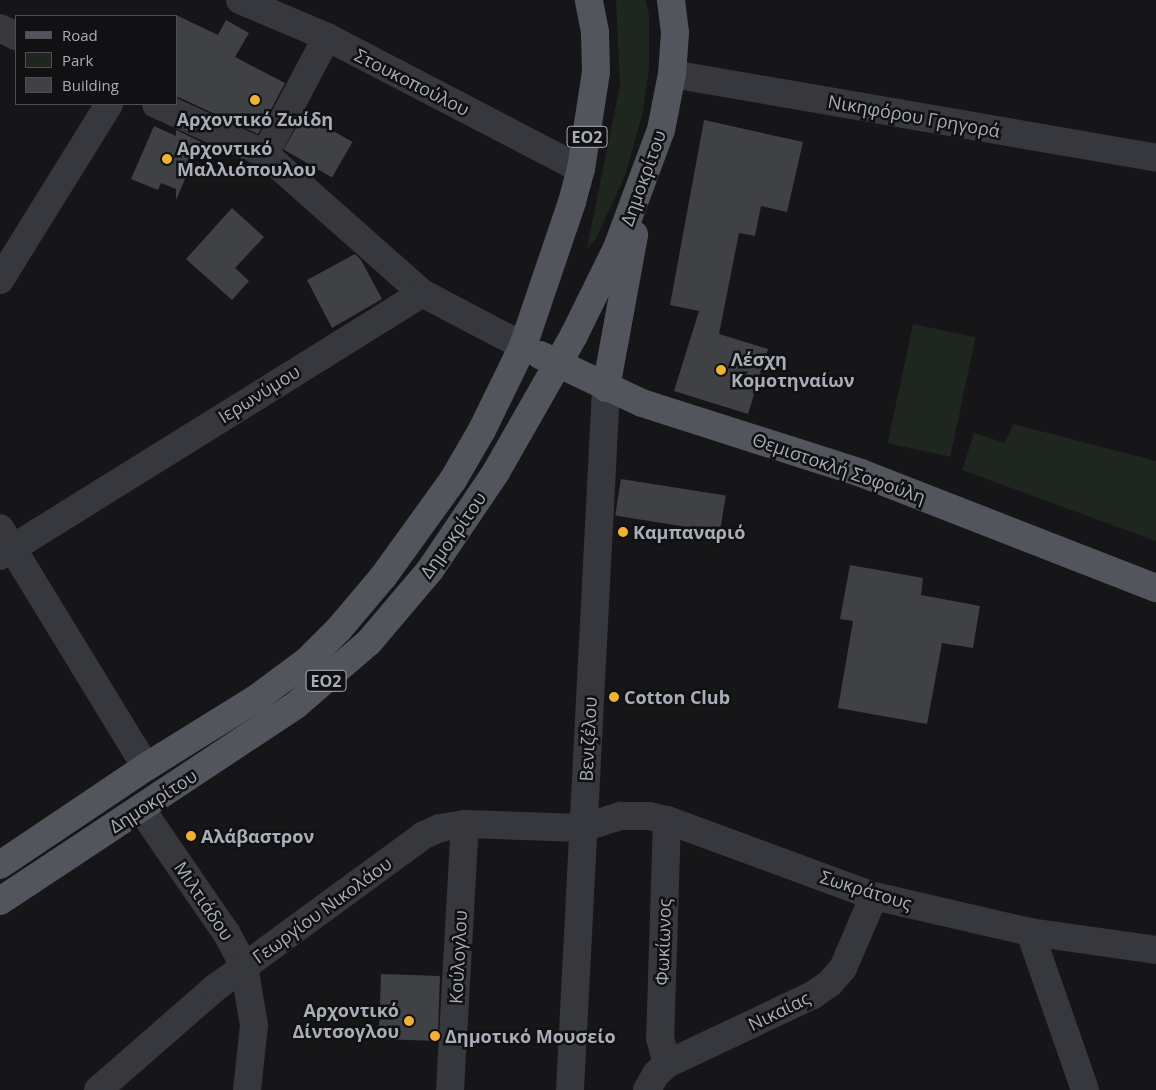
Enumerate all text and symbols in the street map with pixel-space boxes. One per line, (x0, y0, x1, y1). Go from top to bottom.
legend (15, 15, 178, 105)
text: Road (62, 25, 98, 45)
street label: Στουκοπούλου (351, 44, 473, 120)
text: Park (62, 50, 93, 70)
text: Building (62, 75, 119, 95)
street label: Νικηφόρου Γρηγορά (826, 90, 1002, 142)
marker: Αρχοντικό Ζωίδη (249, 94, 261, 106)
place label: Αρχοντικό Ζωίδη (177, 108, 333, 130)
road number: ΕΟ2 (566, 124, 608, 150)
street label: Δημοκρίτου (616, 127, 670, 229)
place label: Αρχοντικό Μαλλιόπουλου (177, 138, 316, 180)
marker: Αρχοντικό Μαλλιόπουλου (161, 153, 173, 165)
place label: Λέσχη Κομοτηναίων (731, 349, 855, 392)
street label: Ιερωνύμου (214, 360, 304, 428)
marker: Λέσχη Κομοτηναίων (715, 364, 727, 376)
street label: Θεμιστοκλή Σοφούλη (750, 428, 928, 508)
street label: Δημοκρίτου (415, 488, 491, 582)
place label: Καμπαναριό (633, 521, 745, 543)
marker: Καμπαναριό (617, 526, 629, 538)
road number: ΕΟ2 (305, 668, 347, 694)
place label: Cotton Club (624, 686, 730, 708)
marker: Cotton Club (608, 691, 620, 703)
street label: Βενιζέλου (575, 696, 601, 782)
street label: Δημοκρίτου (105, 765, 201, 837)
place label: Αλάβαστρον (201, 825, 314, 847)
marker: Αλάβαστρον (185, 830, 197, 842)
street label: Γεωργίου Νικολάου (248, 852, 396, 968)
street label: Μιλτιάδου (170, 858, 238, 944)
street label: Σωκράτους (818, 866, 914, 914)
street label: Φωκίωνος (651, 898, 675, 986)
street label: Κούλογλου (445, 910, 471, 1004)
street label: Νικαίας (745, 987, 813, 1035)
place label: Αρχοντικό Δίντσογλου (292, 1000, 399, 1042)
marker: Αρχοντικό Δίντσογλου (403, 1015, 415, 1027)
place label: Δημοτικό Μουσείο (445, 1025, 616, 1047)
marker: Δημοτικό Μουσείο (429, 1030, 441, 1042)

